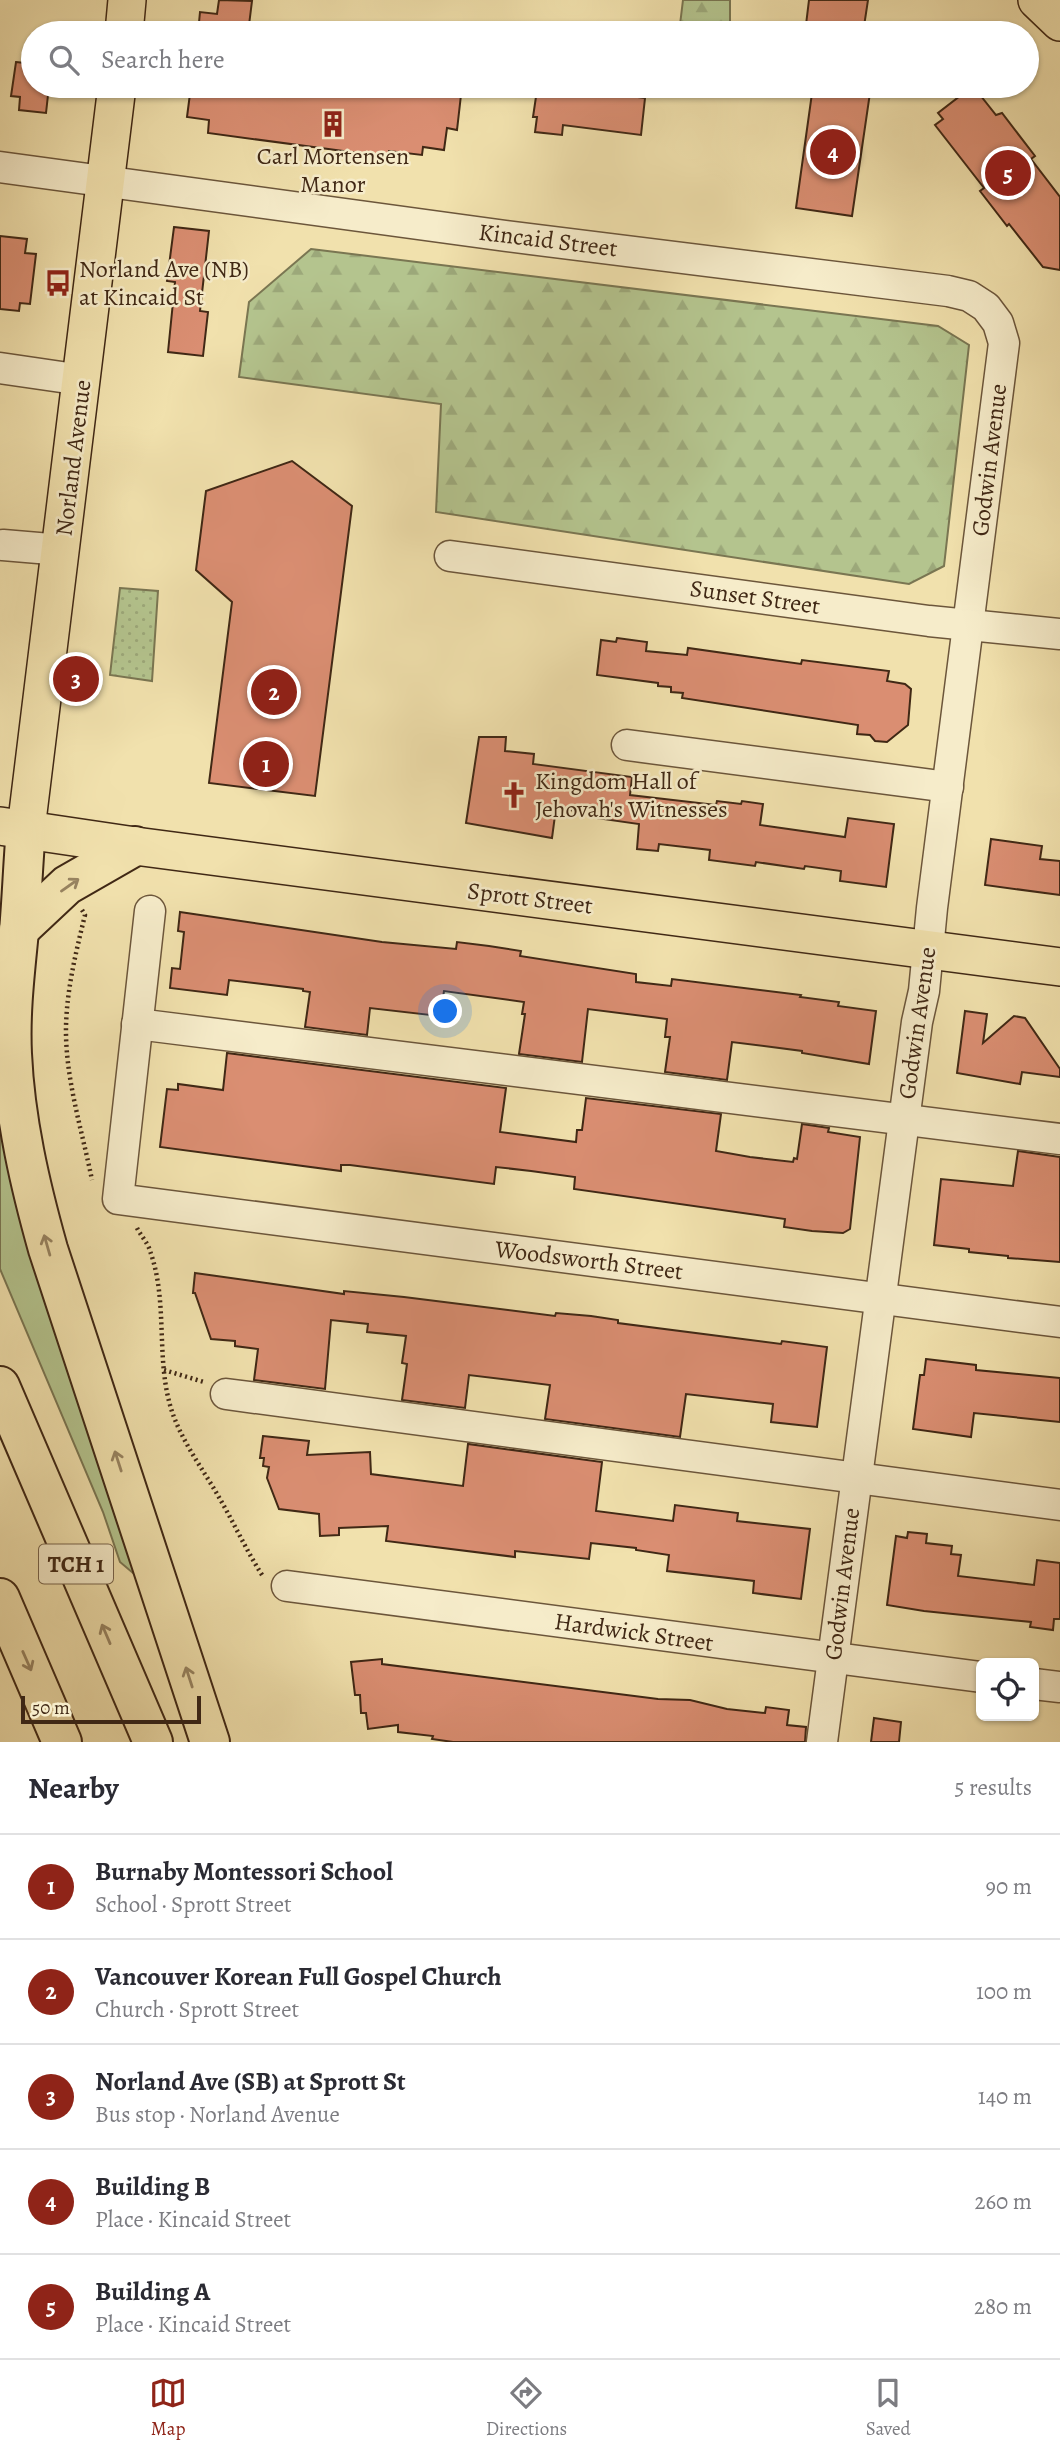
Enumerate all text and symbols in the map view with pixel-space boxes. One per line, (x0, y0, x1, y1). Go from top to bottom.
search box (21, 21, 1039, 98)
icon: search (45, 41, 83, 79)
text: Search here (101, 42, 225, 77)
building icon: Carl Mortensen Manor (318, 109, 348, 139)
pin: 4 (810, 126, 856, 178)
place label: Carl Mortensen Manor (257, 140, 409, 200)
pin: 5 (985, 147, 1031, 199)
street label: Kincaid Street (477, 216, 619, 264)
place label: Norland Ave (NB) at Kincaid St (79, 253, 249, 313)
bus stop icon: Norland Ave (NB) at Kincaid St (43, 268, 73, 298)
street label: Norland Avenue (48, 378, 98, 538)
street label: Godwin Avenue (964, 382, 1014, 538)
street label: Sunset Street (688, 572, 822, 622)
pin: 3 (53, 653, 99, 705)
pin: 2 (251, 666, 297, 718)
pin: 1 (243, 738, 289, 790)
place label: Kingdom Hall of Jehovah's Witnesses (535, 765, 728, 825)
church icon: Kingdom Hall of Jehovah's Witnesses (499, 780, 529, 810)
street label: Sprott Street (466, 874, 595, 922)
one-way arrow (60, 878, 79, 893)
street label: Godwin Avenue (890, 945, 944, 1101)
your location (428, 994, 462, 1028)
street label: Woodsworth Street (492, 1232, 685, 1287)
one-way arrow (40, 1234, 53, 1257)
one-way arrow (111, 1450, 124, 1472)
street label: Godwin Avenue (817, 1506, 867, 1662)
road number: TCH 1 (39, 1544, 113, 1583)
street label: Hardwick Street (552, 1605, 716, 1659)
one-way arrow (99, 1624, 112, 1645)
one-way arrow (21, 1650, 34, 1671)
map controls (976, 1658, 1039, 1721)
button: locate (976, 1658, 1039, 1721)
one-way arrow (182, 1667, 194, 1689)
scale bar (21, 1693, 201, 1725)
text: 50 m (32, 1695, 70, 1721)
text: Nearby (28, 1768, 119, 1808)
text: 5 results (955, 1772, 1032, 1803)
text: Burnaby Montessori School (95, 1854, 393, 1889)
text: 1 (47, 1871, 55, 1902)
text: 90 m (986, 1871, 1032, 1902)
text: School · Sprott Street (95, 1889, 292, 1920)
text: Vancouver Korean Full Gospel Church (95, 1959, 502, 1994)
text: 2 (45, 1976, 57, 2007)
text: 100 m (976, 1976, 1032, 2007)
text: Church · Sprott Street (95, 1994, 299, 2025)
text: Norland Ave (SB) at Sprott St (95, 2064, 406, 2099)
text: 3 (46, 2081, 56, 2112)
text: 140 m (978, 2081, 1032, 2112)
text: Bus stop · Norland Avenue (95, 2099, 340, 2130)
text: Building B (95, 2169, 210, 2204)
text: 4 (46, 2186, 56, 2217)
text: 260 m (974, 2186, 1032, 2217)
text: Place · Kincaid Street (95, 2204, 291, 2235)
text: Building A (95, 2274, 210, 2309)
text: 5 (46, 2291, 56, 2322)
text: 280 m (974, 2291, 1032, 2322)
text: Place · Kincaid Street (95, 2309, 291, 2340)
tab: Map (149, 2374, 187, 2442)
tab: Directions (486, 2374, 567, 2442)
tab: Saved (866, 2374, 911, 2442)

